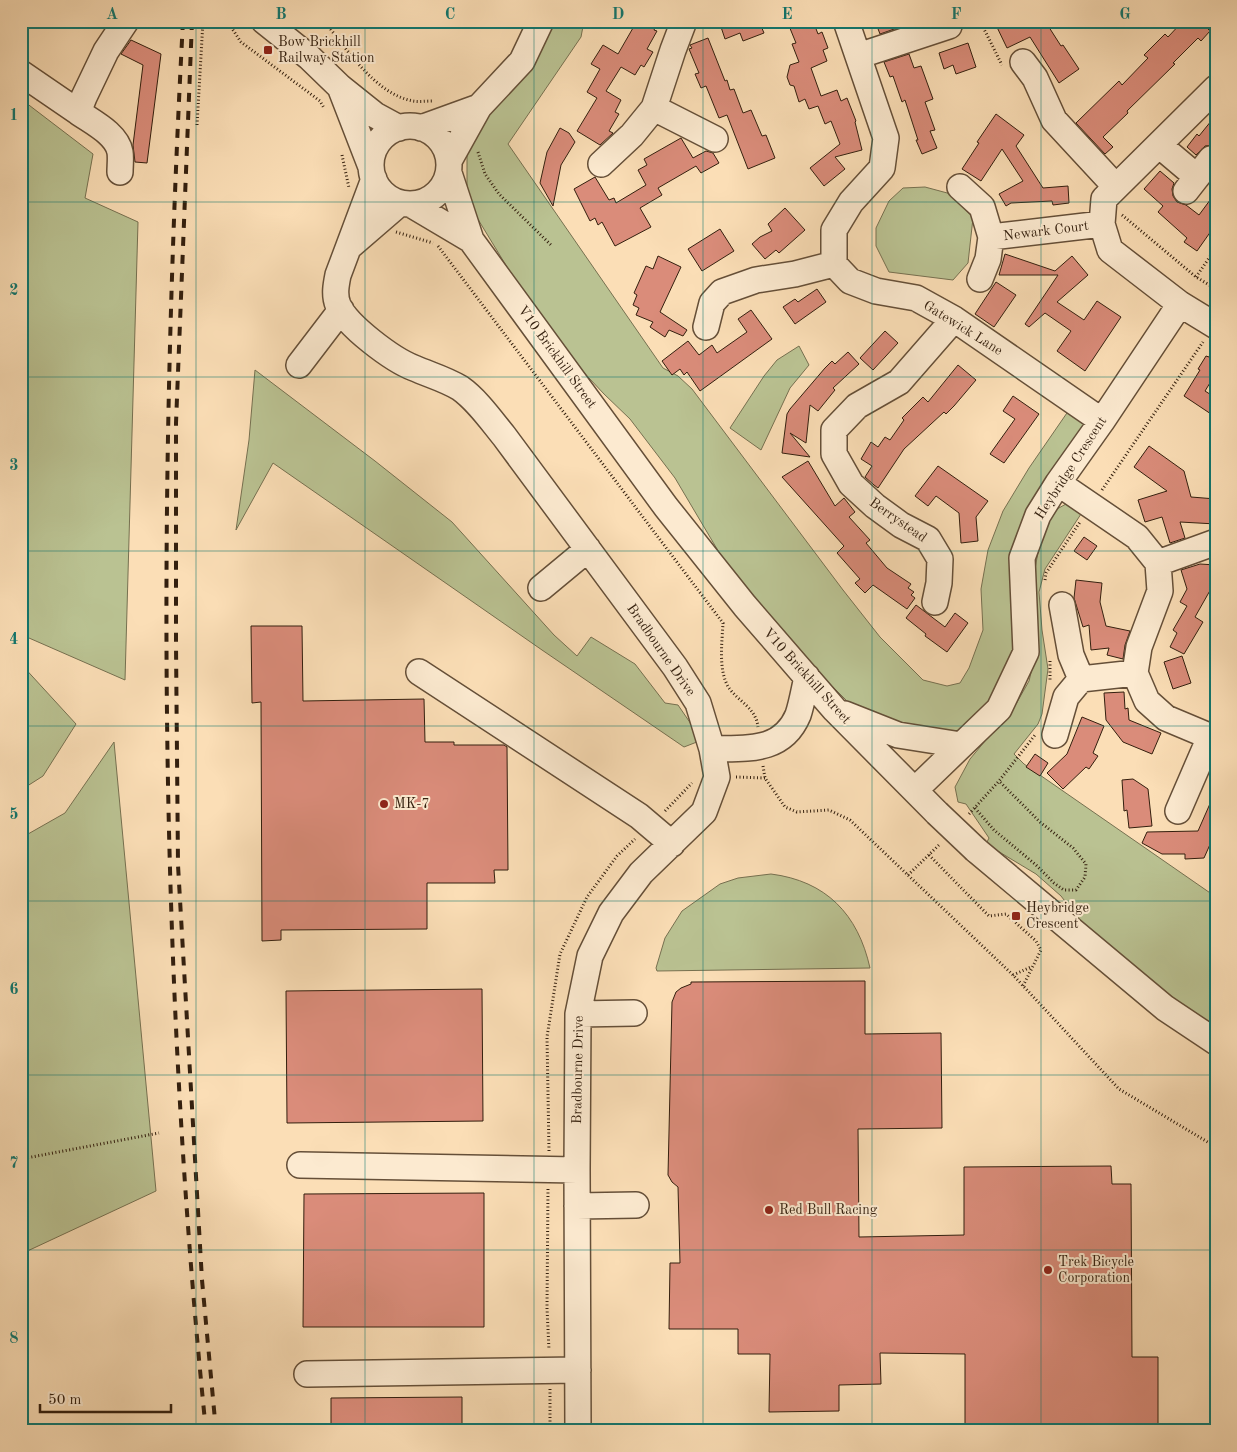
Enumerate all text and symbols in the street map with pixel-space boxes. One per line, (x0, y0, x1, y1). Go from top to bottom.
text: A (106, 7, 118, 23)
text: B (275, 7, 287, 23)
text: C (445, 7, 455, 23)
text: D (612, 7, 624, 23)
text: E (781, 7, 793, 23)
text: F (951, 7, 962, 23)
text: G (1119, 7, 1131, 23)
place label: Bow Brickhill Railway Station (278, 35, 375, 65)
marker: Bow Brickhill Railway Station (262, 44, 274, 56)
text: 1 (9, 108, 19, 124)
street label: Newark Court (1002, 219, 1090, 243)
text: 2 (9, 283, 19, 299)
street label: Gatewick Lane (921, 298, 1005, 358)
street label: V10 Brickhill Street (515, 303, 599, 411)
street label: Heybridge Crescent (1033, 414, 1109, 522)
text: 3 (9, 458, 19, 474)
street label: Berrystead (867, 495, 929, 545)
street label: Bradbourne Drive (624, 602, 698, 698)
street label: V10 Brickhill Street (760, 625, 854, 727)
text: 4 (9, 632, 19, 648)
place label: MK-7 (394, 797, 430, 811)
marker: MK-7 (378, 798, 390, 810)
text: 5 (9, 807, 19, 823)
place label: Heybridge Crescent (1026, 901, 1089, 931)
marker: Heybridge Crescent (1010, 910, 1022, 922)
text: 6 (9, 982, 19, 998)
street label: Bradbourne Drive (570, 1016, 586, 1124)
text: 7 (9, 1156, 19, 1172)
place label: Red Bull Racing (779, 1203, 878, 1217)
marker: Red Bull Racing (763, 1204, 775, 1216)
place label: Trek Bicycle Corporation (1058, 1255, 1134, 1285)
marker: Trek Bicycle Corporation (1042, 1264, 1054, 1276)
text: 8 (9, 1331, 19, 1347)
scale bar (40, 1382, 171, 1414)
text: 50 m (48, 1393, 82, 1408)

